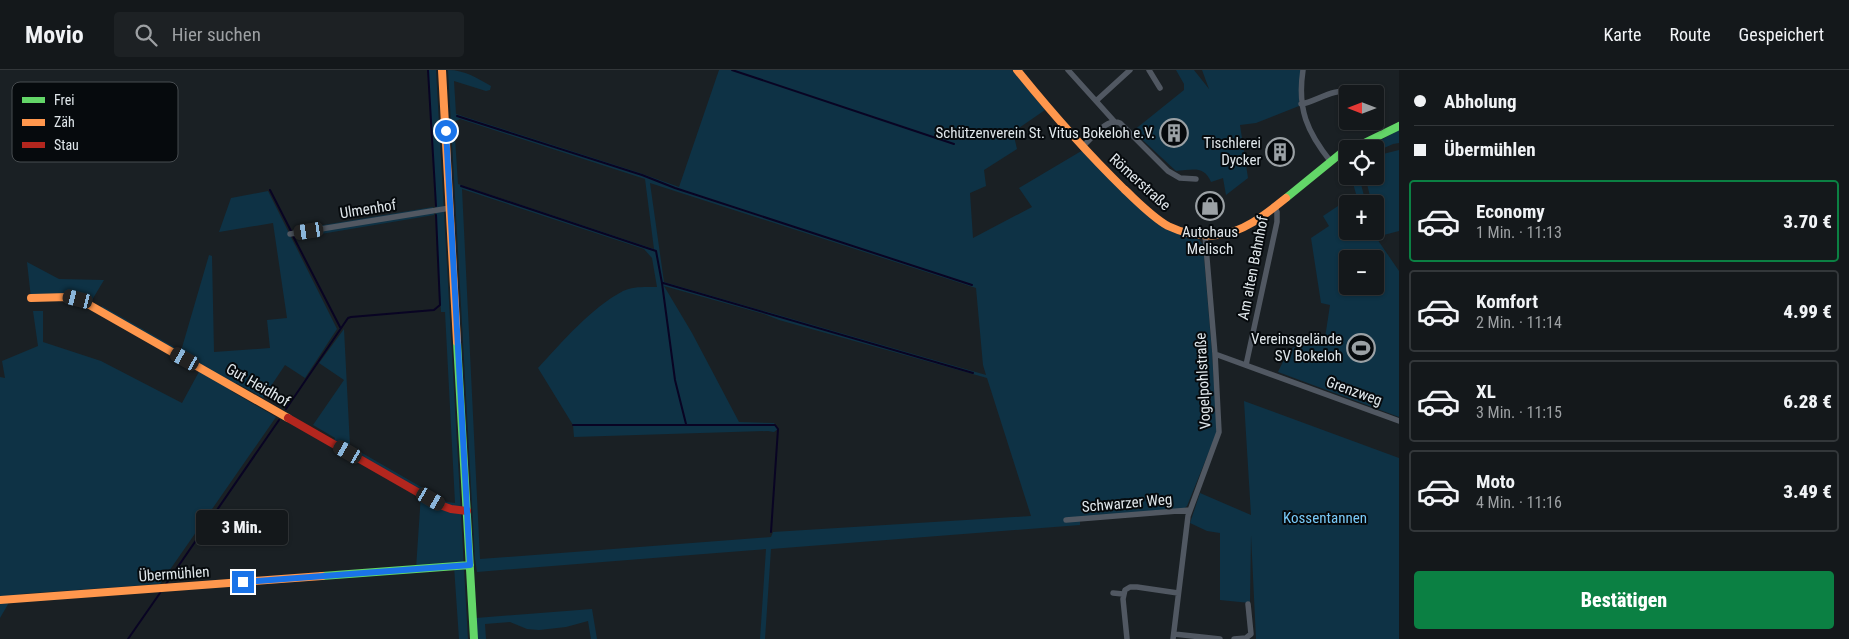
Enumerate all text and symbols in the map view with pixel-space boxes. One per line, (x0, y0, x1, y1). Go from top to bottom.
search box (114, 12, 464, 57)
text: Movio (25, 21, 84, 49)
icon: search (132, 21, 160, 49)
text: Hier suchen (172, 23, 261, 46)
text: Karte (1603, 24, 1642, 45)
text: Route (1670, 24, 1711, 45)
text: Gespeichert (1739, 24, 1824, 45)
legend (12, 82, 178, 162)
north arrow (1339, 85, 1384, 130)
map controls (1339, 85, 1384, 295)
text: Abholung (1444, 90, 1517, 113)
text: Frei (54, 92, 74, 108)
text: Zäh (54, 114, 75, 130)
building icon: Schützenverein St. Vitus Bokeloh e.V. (1159, 118, 1189, 148)
route start (435, 120, 457, 142)
place label: Schützenverein St. Vitus Bokeloh e.V. (935, 124, 1155, 142)
place label: Tischlerei Dycker (1203, 134, 1261, 169)
text: Stau (54, 137, 79, 153)
building icon: Tischlerei Dycker (1265, 137, 1295, 167)
text: Übermühlen (1444, 138, 1536, 161)
button: locate (1339, 140, 1384, 185)
street label: Römerstraße (1106, 150, 1174, 214)
shop icon: Autohaus Melisch (1195, 191, 1225, 221)
button: + (1339, 195, 1384, 240)
street label: Ulmenhof (338, 196, 398, 222)
icon: car (1416, 199, 1461, 244)
text: Economy (1476, 200, 1545, 223)
text: 3.70 € (1783, 210, 1832, 233)
street label: Am alten Bahnhof (1234, 214, 1272, 322)
car (293, 221, 324, 241)
place label: Autohaus Melisch (1182, 223, 1238, 258)
text: 1 Min. · 11:13 (1476, 223, 1562, 242)
button: − (1339, 250, 1384, 295)
car (61, 288, 94, 310)
icon: car (1416, 289, 1461, 334)
text: Komfort (1476, 290, 1538, 313)
text: 4.99 € (1783, 300, 1832, 323)
text: 2 Min. · 11:14 (1476, 313, 1562, 332)
place label: Vereinsgelände SV Bokeloh (1251, 330, 1342, 365)
street label: Vogelpohlstraße (1191, 332, 1215, 430)
sports icon: Vereinsgelände SV Bokeloh (1346, 333, 1376, 363)
car (168, 345, 201, 373)
street label: Gut Heidhof (223, 360, 293, 411)
street label: Grenzweg (1324, 373, 1384, 409)
icon: car (1416, 379, 1461, 424)
text: XL (1476, 380, 1496, 403)
text: 6.28 € (1783, 390, 1832, 413)
text: 3 Min. · 11:15 (1476, 403, 1562, 422)
car (331, 438, 364, 466)
icon: car (1416, 469, 1461, 514)
text: Moto (1476, 470, 1515, 493)
text: 3.49 € (1783, 480, 1832, 503)
car (414, 485, 447, 513)
street label: Schwarzer Weg (1081, 490, 1173, 516)
text: 4 Min. · 11:16 (1476, 493, 1562, 512)
park label: Kossentannen (1283, 509, 1367, 527)
callout: 3 Min. (197, 510, 289, 544)
text: 3 Min. (222, 518, 262, 537)
street label: Übermühlen (138, 563, 210, 585)
route end (232, 571, 254, 593)
button: Bestätigen (1414, 571, 1834, 629)

